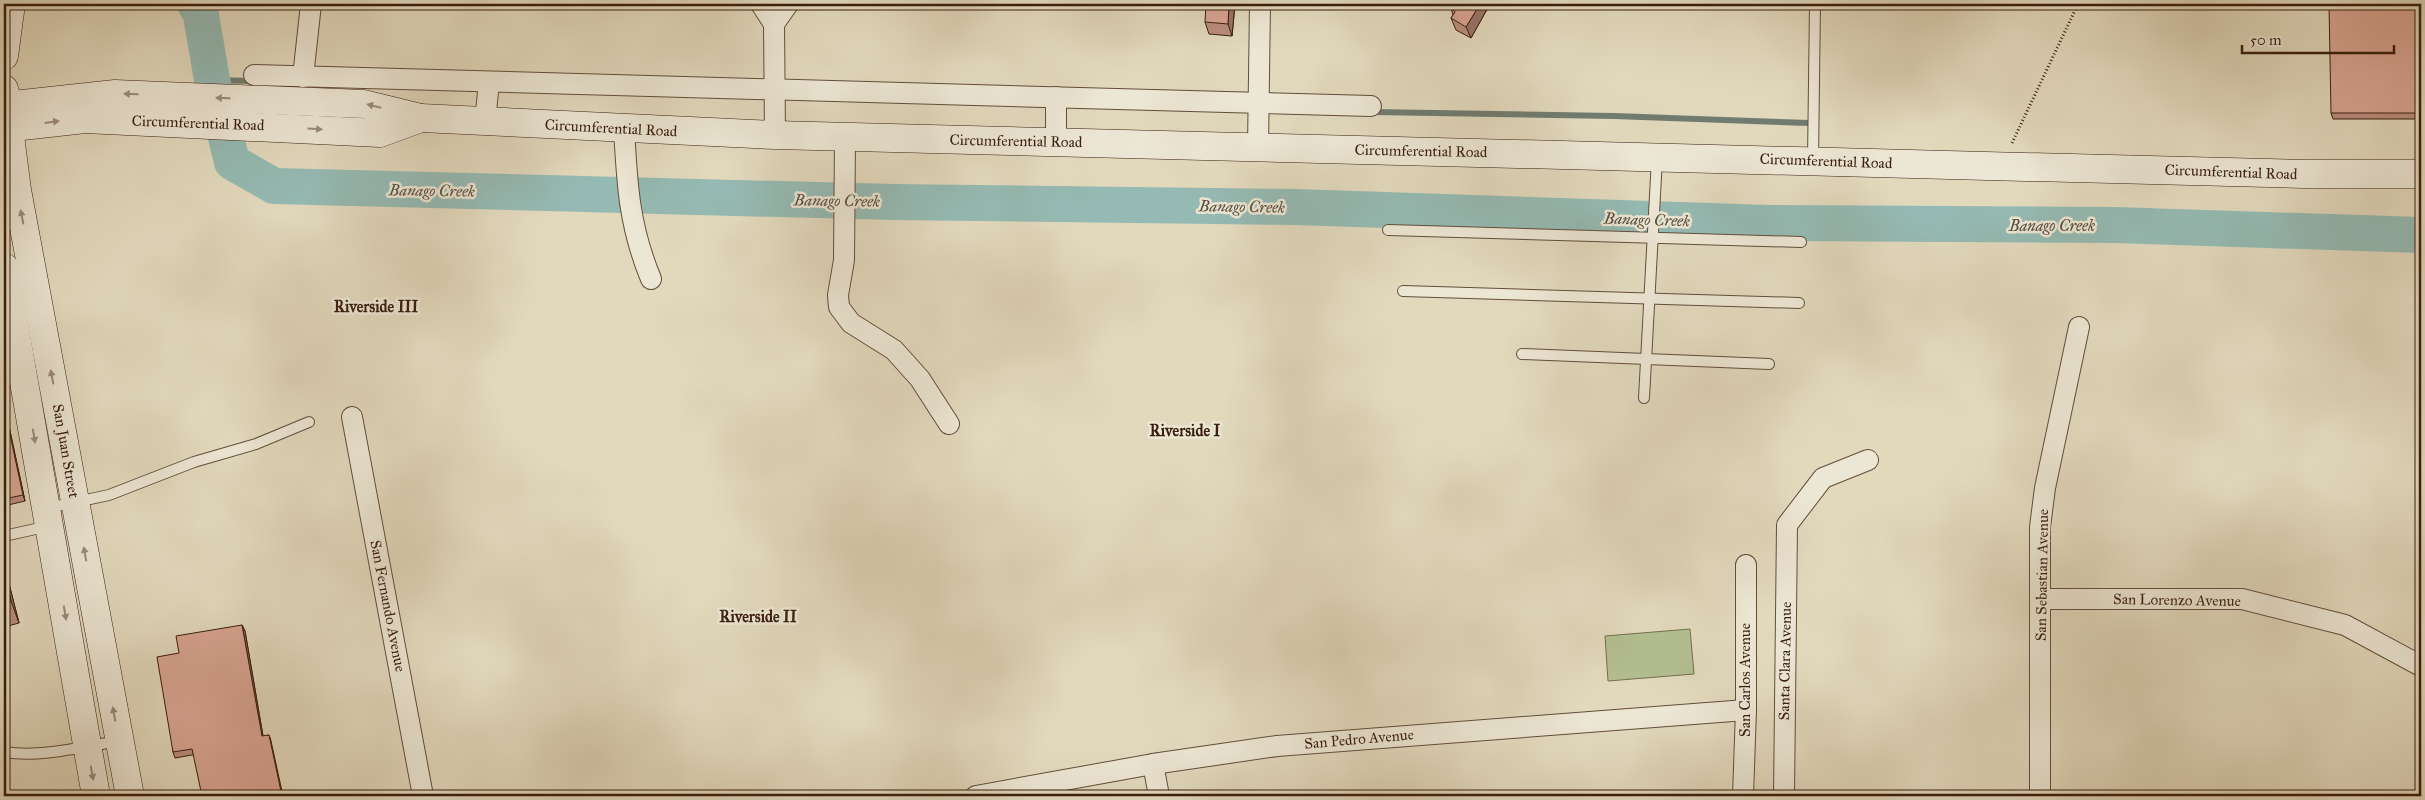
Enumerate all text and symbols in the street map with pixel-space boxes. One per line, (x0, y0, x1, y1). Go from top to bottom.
scale bar (2242, 22, 2395, 54)
text: 50 m (2250, 31, 2282, 49)
one-way arrow (122, 90, 138, 98)
one-way arrow (215, 93, 231, 101)
one-way arrow (366, 102, 381, 110)
street label: Circumferential Road (131, 112, 265, 134)
street label: Circumferential Road (544, 116, 678, 140)
one-way arrow (44, 117, 60, 125)
one-way arrow (307, 125, 323, 133)
street label: Circumferential Road (949, 131, 1083, 151)
street label: Circumferential Road (1354, 141, 1488, 161)
street label: Circumferential Road (1759, 150, 1893, 172)
street label: Circumferential Road (2164, 161, 2298, 183)
water label: Banago Creek (388, 180, 475, 201)
water label: Banago Creek (793, 190, 880, 211)
water label: Banago Creek (1198, 196, 1285, 217)
water label: Banago Creek (1603, 208, 1690, 230)
one-way arrow (18, 209, 26, 225)
water label: Banago Creek (2008, 216, 2095, 235)
district label: Riverside III (334, 297, 418, 316)
one-way arrow (48, 369, 56, 385)
street label: San Juan Street (48, 403, 83, 500)
district label: Riverside I (1150, 421, 1221, 440)
one-way arrow (30, 428, 38, 444)
street label: San Sebastian Avenue (2032, 509, 2052, 641)
street label: San Fernando Avenue (366, 539, 410, 673)
one-way arrow (80, 546, 88, 562)
street label: San Lorenzo Avenue (2113, 590, 2241, 610)
street label: Santa Clara Avenue (1775, 601, 1795, 721)
one-way arrow (61, 605, 69, 621)
district label: Riverside II (719, 607, 797, 626)
street label: San Carlos Avenue (1736, 623, 1754, 737)
one-way arrow (109, 706, 117, 722)
street label: San Pedro Avenue (1304, 725, 1414, 753)
one-way arrow (88, 766, 96, 782)

